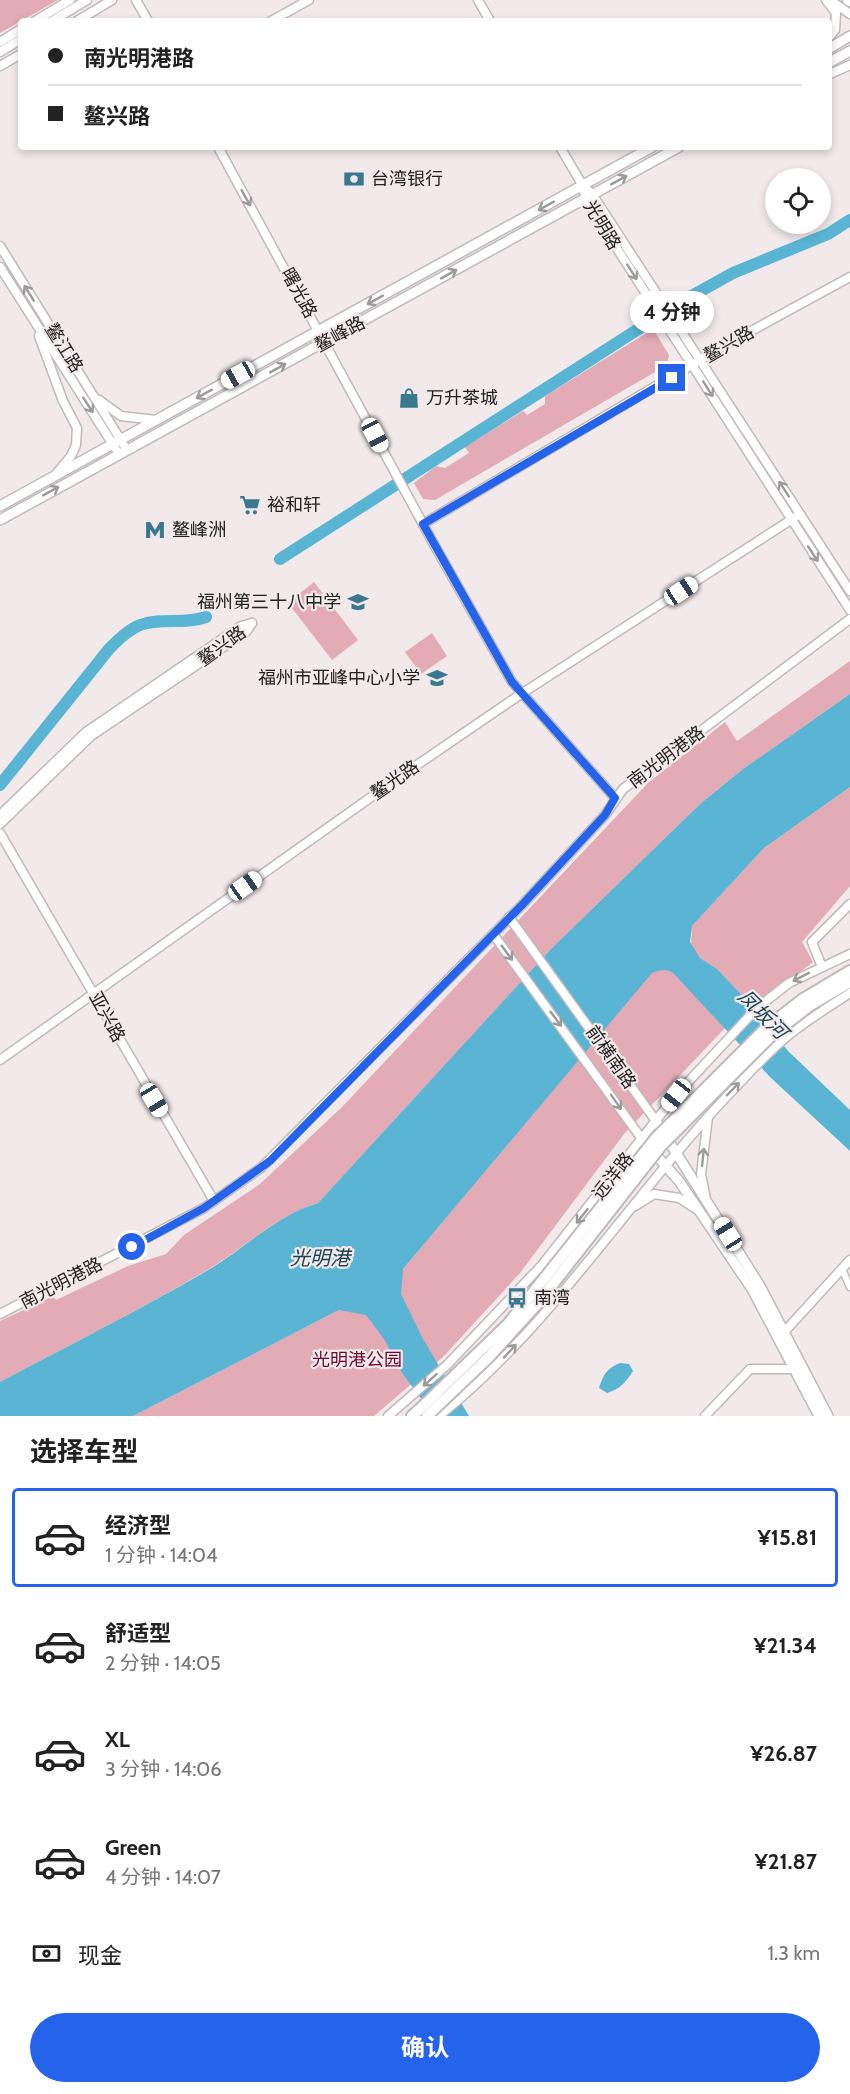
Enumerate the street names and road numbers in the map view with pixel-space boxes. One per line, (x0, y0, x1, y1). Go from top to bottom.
street label: 光明路 (579, 196, 625, 254)
street label: 曙光路 (276, 264, 322, 322)
street label: 鳌峰路 (311, 311, 369, 357)
street label: 鳌江路 (40, 319, 88, 377)
street label: 鳌兴路 (700, 321, 758, 367)
street label: 鳌兴路 (194, 621, 250, 671)
street label: 南光明港路 (623, 721, 709, 793)
street label: 鳌光路 (367, 756, 423, 804)
street label: 亚兴路 (84, 988, 130, 1046)
street label: 前横南路 (581, 1021, 641, 1093)
street label: 远洋路 (588, 1148, 638, 1204)
street label: 南光明港路 (16, 1253, 106, 1313)

